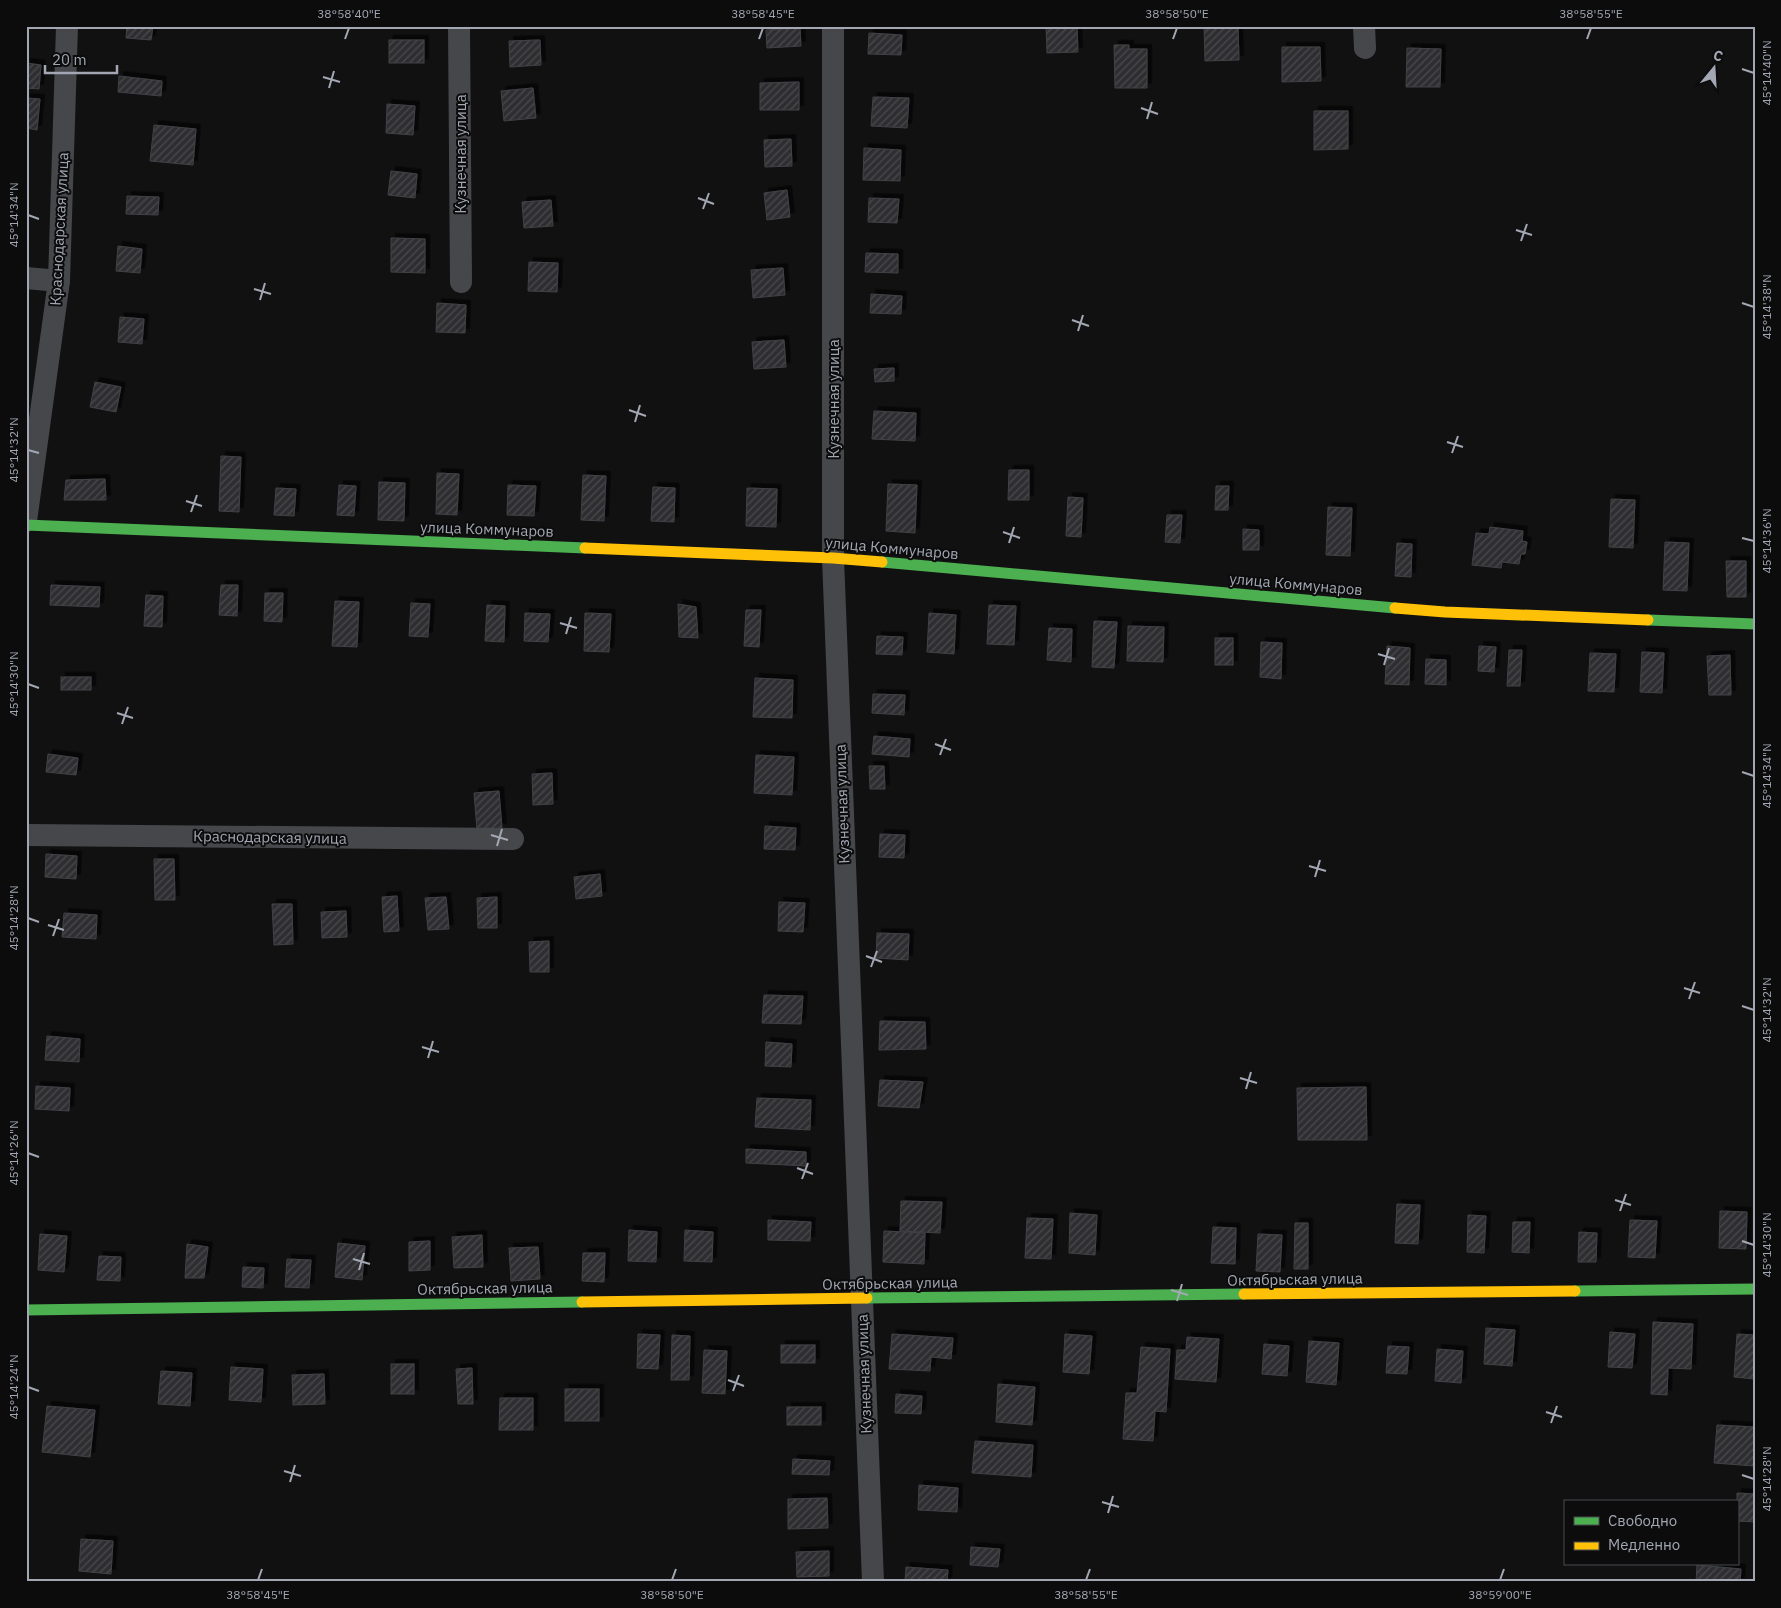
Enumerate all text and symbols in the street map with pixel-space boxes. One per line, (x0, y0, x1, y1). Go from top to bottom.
text: 38°58'40"E (317, 6, 381, 21)
text: 38°58'45"E (731, 6, 795, 21)
text: 38°58'50"E (1145, 6, 1209, 21)
text: 38°58'55"E (1559, 6, 1623, 21)
text: 45°14'40"N (1759, 40, 1774, 106)
scale bar (45, 42, 118, 74)
north arrow (1688, 42, 1738, 92)
text: С (1711, 46, 1725, 66)
text: 20 m (52, 50, 87, 69)
street label: Кузнечная улица (451, 94, 470, 214)
street label: Краснодарская улица (45, 152, 73, 306)
text: 45°14'34"N (6, 182, 21, 248)
text: 45°14'38"N (1759, 274, 1774, 340)
street label: Кузнечная улица (824, 339, 843, 459)
text: 45°14'32"N (6, 417, 21, 483)
text: 45°14'36"N (1759, 508, 1774, 574)
street label: улица Коммунаров (420, 517, 554, 541)
street label: улица Коммунаров (825, 533, 959, 563)
street label: улица Коммунаров (1229, 569, 1363, 599)
text: 45°14'30"N (6, 651, 21, 717)
text: 45°14'34"N (1759, 743, 1774, 809)
street label: Кузнечная улица (830, 744, 854, 864)
street label: Краснодарская улица (193, 826, 347, 848)
text: 45°14'28"N (6, 885, 21, 951)
text: 45°14'32"N (1759, 977, 1774, 1043)
text: 45°14'26"N (6, 1120, 21, 1186)
text: 45°14'30"N (1759, 1212, 1774, 1278)
street label: Октябрьская улица (1227, 1268, 1363, 1290)
street label: Октябрьская улица (822, 1272, 958, 1294)
street label: Октябрьская улица (417, 1277, 553, 1299)
street label: Кузнечная улица (852, 1314, 876, 1434)
text: 45°14'24"N (6, 1354, 21, 1420)
text: 45°14'28"N (1759, 1446, 1774, 1512)
legend (1564, 1500, 1738, 1566)
text: Свободно (1608, 1511, 1677, 1530)
text: Медленно (1608, 1535, 1680, 1554)
text: 38°58'45"E (226, 1587, 290, 1602)
text: 38°58'50"E (640, 1587, 704, 1602)
text: 38°58'55"E (1054, 1587, 1118, 1602)
text: 38°59'00"E (1468, 1587, 1532, 1602)

